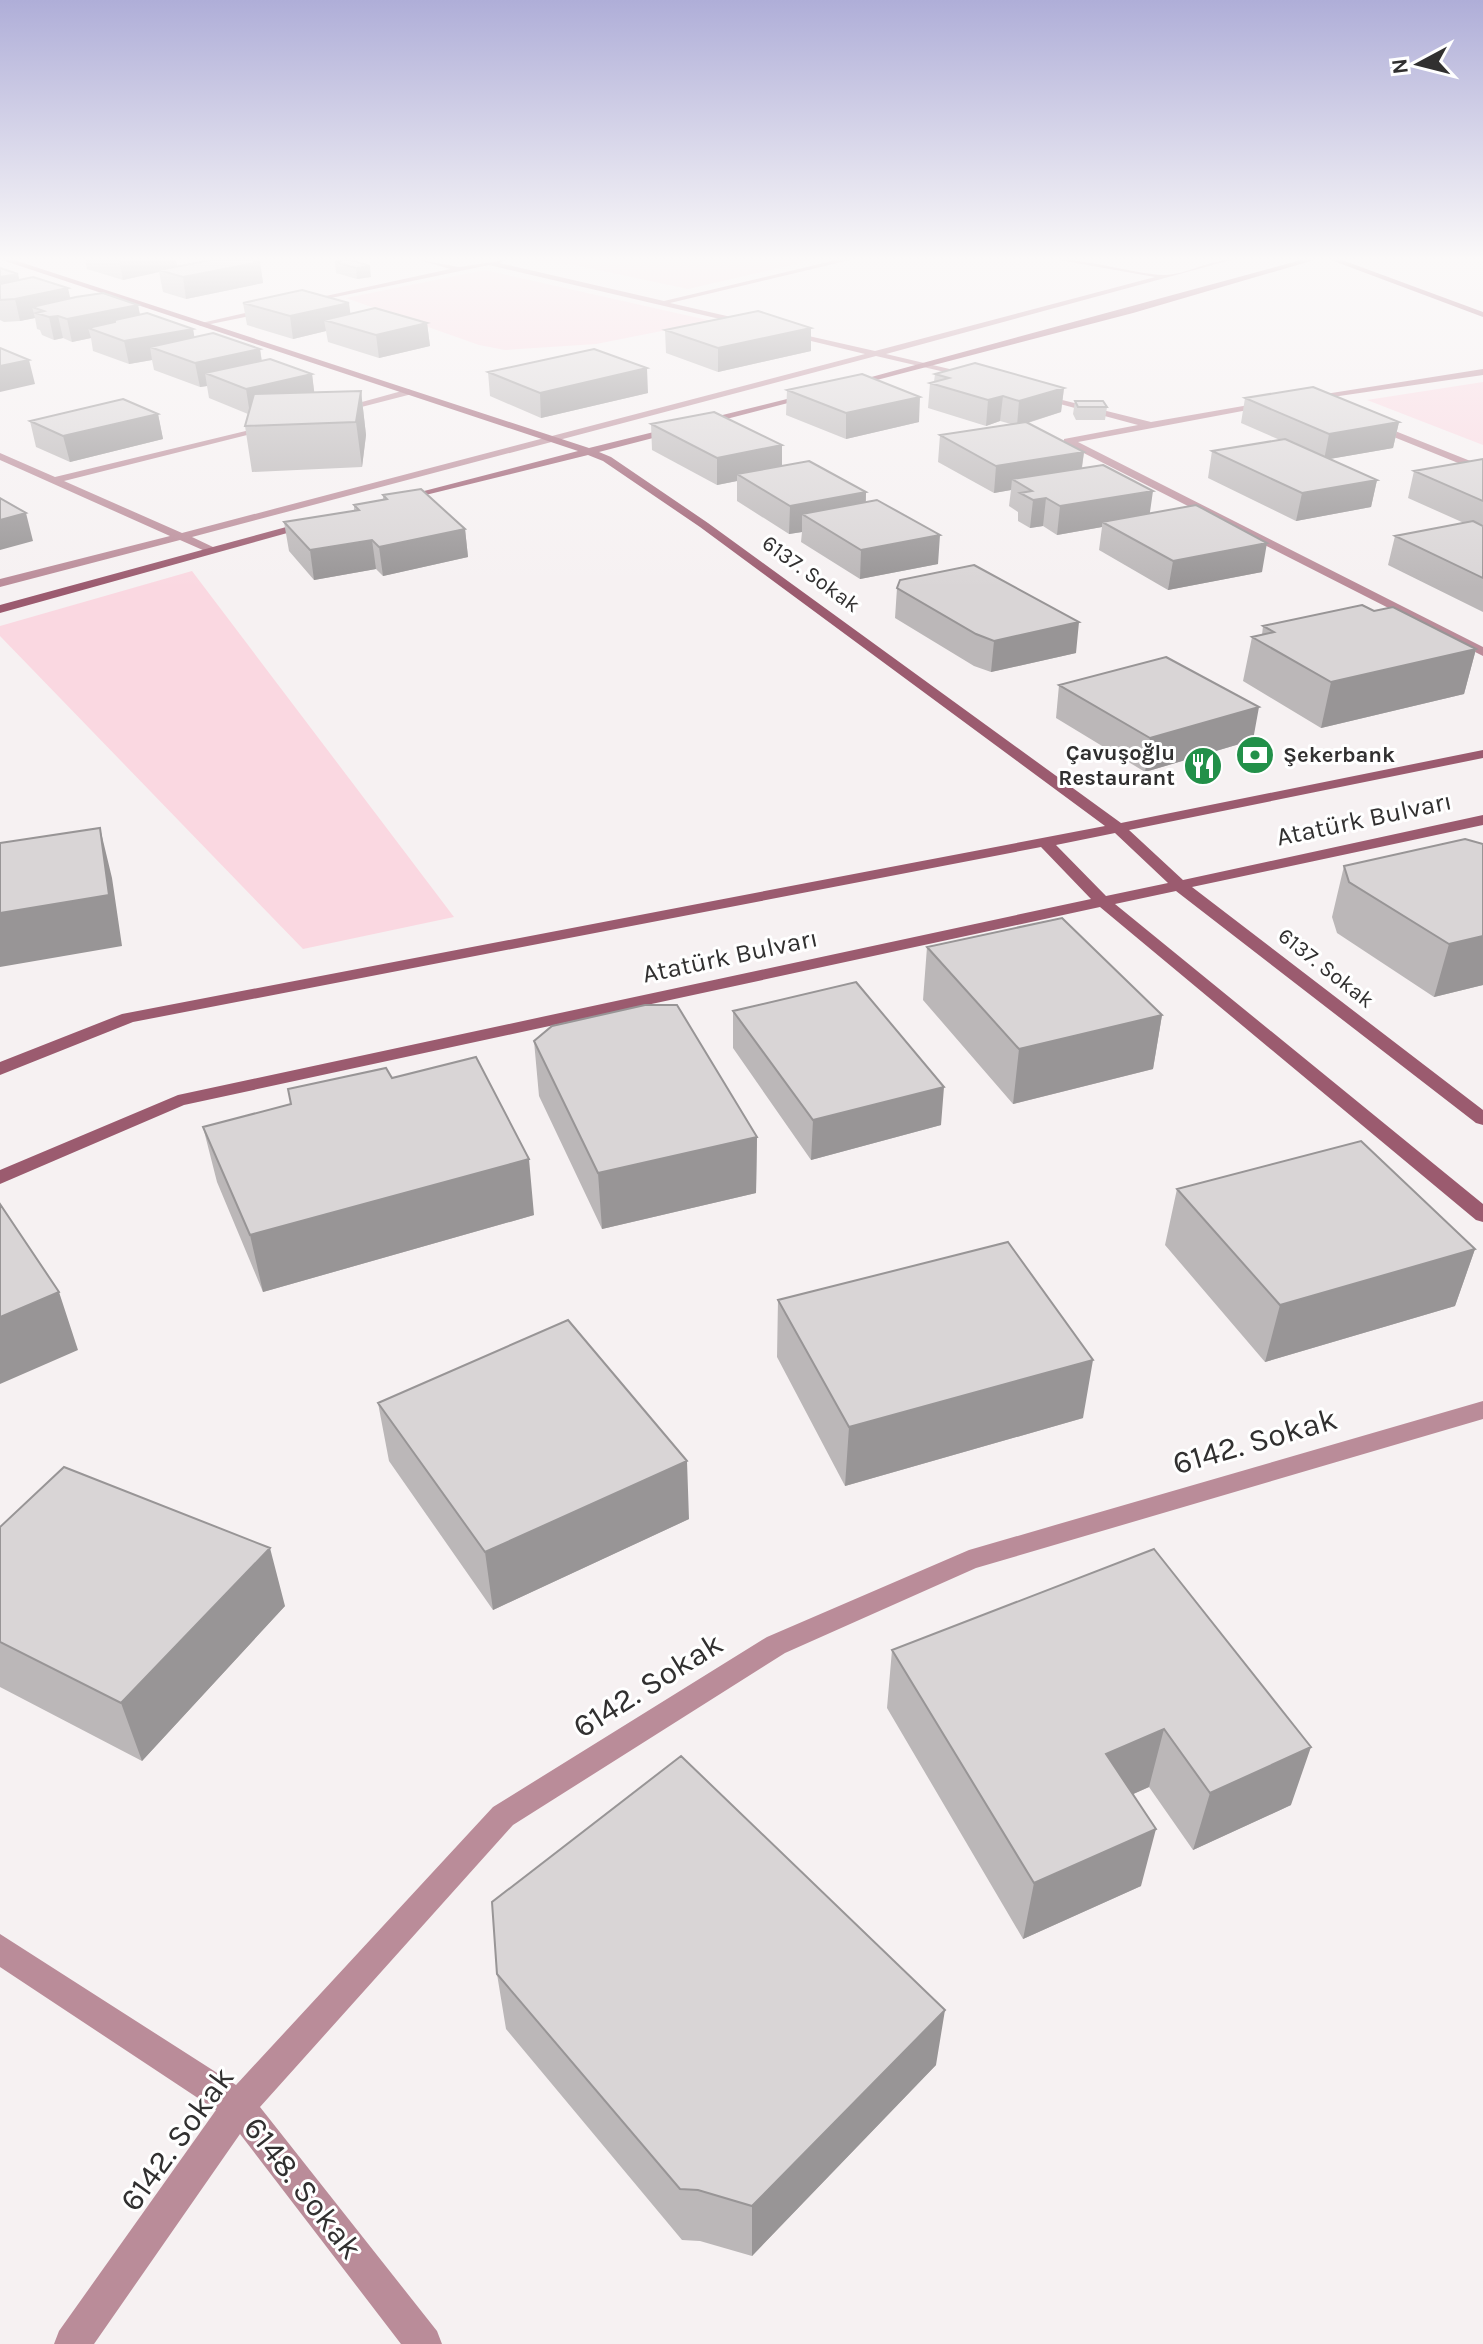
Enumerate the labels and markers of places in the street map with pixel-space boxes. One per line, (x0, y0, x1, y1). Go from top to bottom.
bank icon: Şekerbank (1234, 734, 1276, 776)
place label: Çavuşoğlu Restaurant (1058, 740, 1175, 791)
place label: Şekerbank (1283, 742, 1395, 768)
restaurant icon: Çavuşoğlu Restaurant (1182, 745, 1224, 787)

